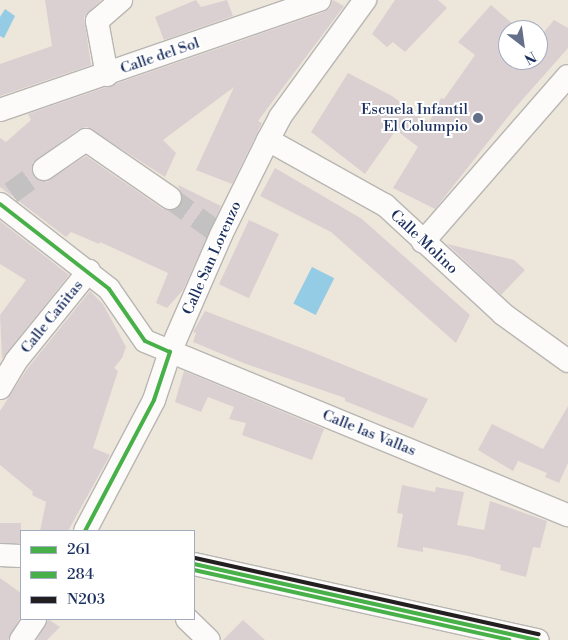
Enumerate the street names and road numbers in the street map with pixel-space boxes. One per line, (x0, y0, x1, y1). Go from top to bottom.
street label: Calle del Sol (118, 34, 202, 78)
street label: Calle San Lorenzo (179, 198, 245, 318)
street label: Calle Molino (386, 206, 462, 278)
street label: Calle Cañitas (17, 277, 87, 357)
street label: Calle las Vallas (320, 406, 418, 460)

